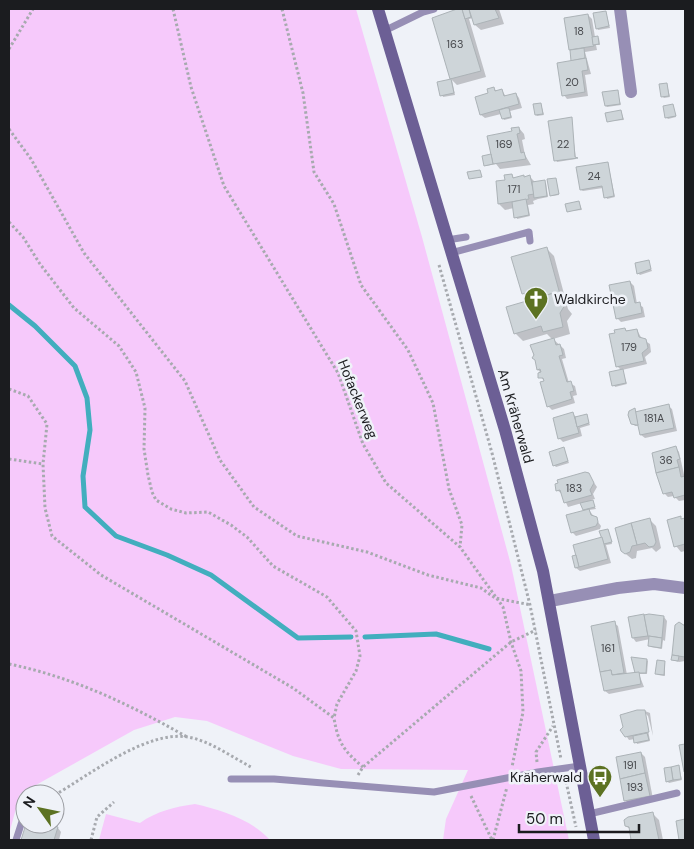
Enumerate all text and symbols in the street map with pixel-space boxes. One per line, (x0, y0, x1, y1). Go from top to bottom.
house number: 18 (574, 24, 584, 38)
house number: 163 (447, 37, 463, 51)
house number: 20 (565, 75, 579, 89)
house number: 169 (495, 137, 513, 151)
house number: 22 (557, 137, 569, 151)
house number: 24 (588, 169, 601, 183)
house number: 171 (508, 182, 520, 196)
church icon: Waldkirche (523, 286, 549, 320)
place label: Waldkirche (554, 290, 626, 308)
house number: 179 (621, 340, 637, 354)
street label: Hofackerweg (334, 357, 382, 441)
street label: Am Kräherwald (494, 367, 538, 465)
house number: 181A (644, 411, 664, 425)
house number: 36 (659, 453, 673, 467)
house number: 183 (566, 481, 582, 495)
house number: 161 (601, 641, 615, 655)
house number: 191 (623, 758, 637, 772)
bus stop icon: Kräherwald (587, 764, 613, 798)
place label: Kräherwald (510, 768, 582, 786)
house number: 193 (627, 780, 643, 794)
north arrow (15, 784, 65, 834)
text: N (19, 793, 39, 811)
scale bar (519, 802, 639, 834)
text: 50 m (526, 809, 563, 829)

